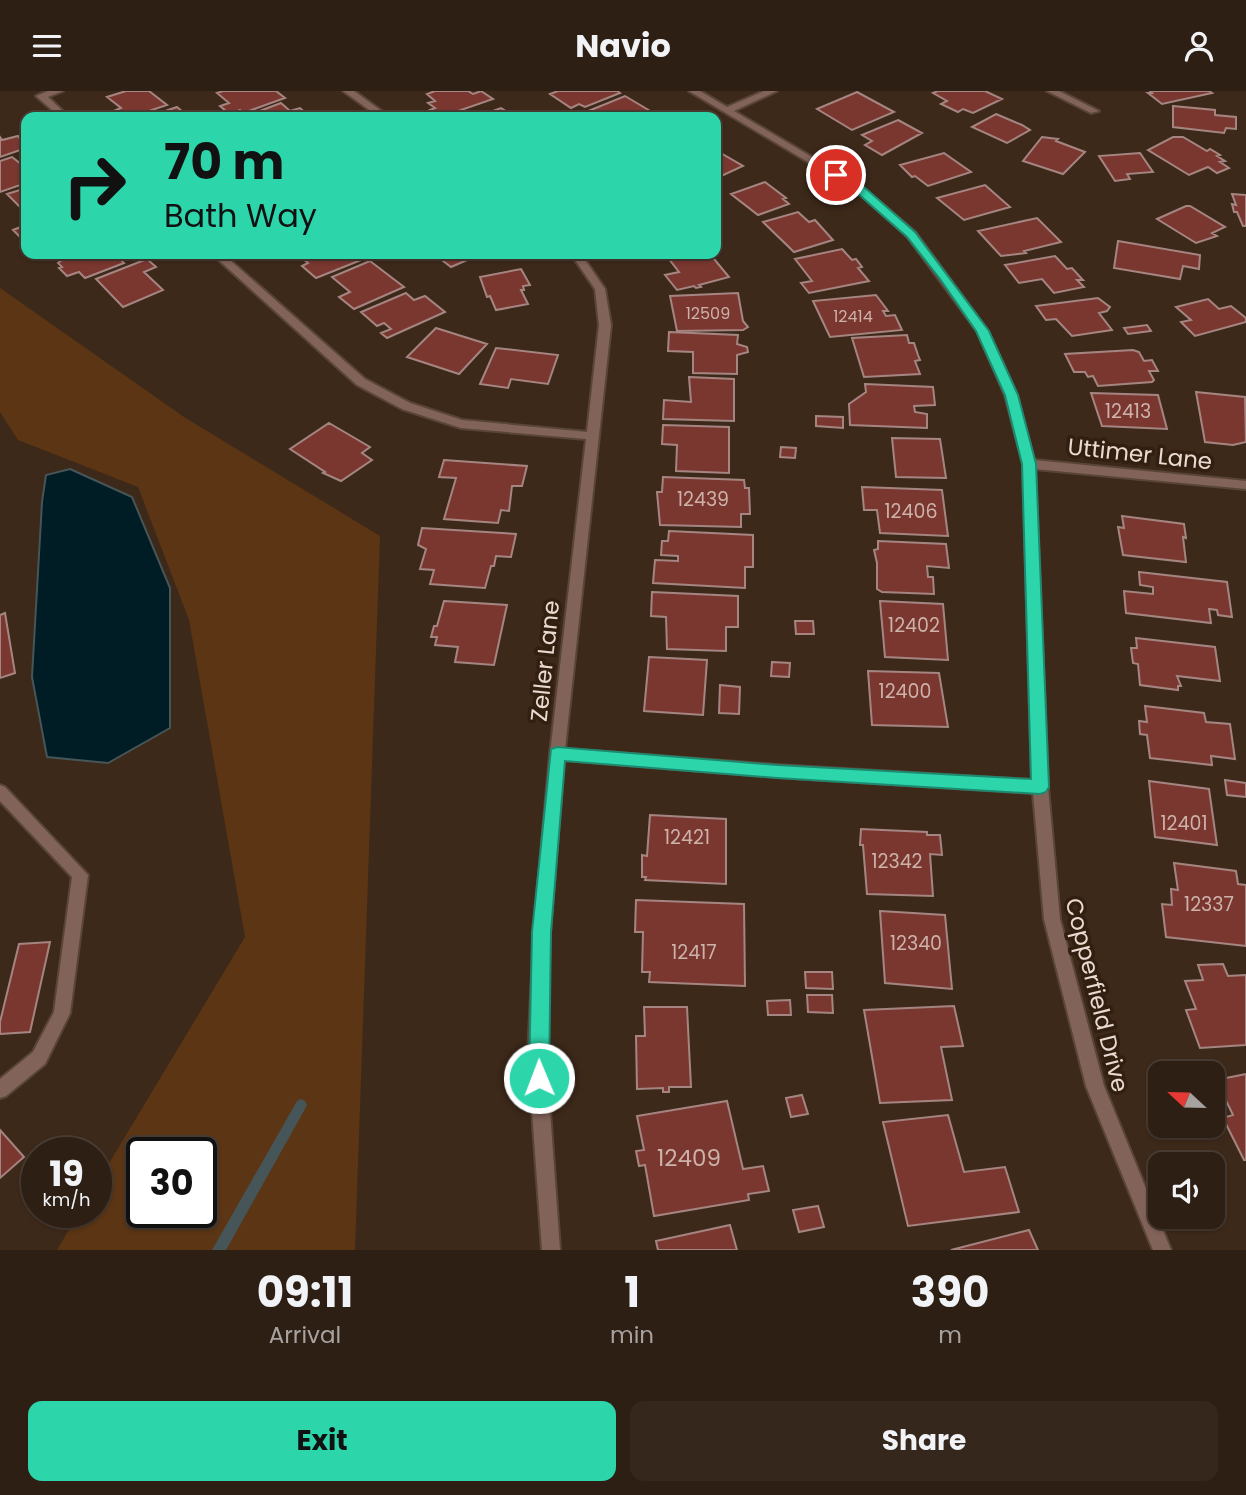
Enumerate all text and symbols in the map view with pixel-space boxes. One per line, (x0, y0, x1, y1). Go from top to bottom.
text: Navio (575, 23, 671, 68)
icon: menu (28, 27, 66, 65)
icon: person (1180, 27, 1218, 65)
text: 70 m (164, 128, 284, 196)
icon: right (49, 140, 140, 231)
pin (806, 145, 866, 205)
icon: arrive (817, 156, 855, 194)
text: Bath Way (164, 193, 317, 238)
house number: 12509 (686, 302, 730, 325)
house number: 12414 (833, 305, 873, 328)
house number: 12413 (1105, 398, 1151, 425)
street label: Uttimer Lane (1066, 431, 1214, 477)
house number: 12439 (677, 486, 729, 513)
house number: 12406 (885, 498, 937, 525)
street label: Zeller Lane (523, 599, 567, 723)
house number: 12402 (888, 612, 940, 639)
house number: 12400 (879, 678, 931, 705)
house number: 12401 (1161, 810, 1207, 837)
house number: 12421 (664, 824, 710, 851)
house number: 12342 (871, 848, 923, 875)
house number: 12337 (1184, 891, 1234, 918)
street label: Copperfield Drive (1057, 895, 1137, 1095)
house number: 12340 (890, 930, 942, 957)
house number: 12417 (671, 939, 717, 966)
position arrow (502, 1041, 576, 1115)
north arrow (1148, 1061, 1225, 1137)
map controls (1148, 1061, 1225, 1229)
speed limit sign: 30 (126, 1137, 217, 1228)
house number: 12409 (657, 1142, 721, 1174)
text: 19 (49, 1149, 84, 1198)
button: sound (1148, 1152, 1225, 1229)
text: km/h (43, 1187, 90, 1212)
text: 09:11 (257, 1263, 353, 1322)
text: 1 (624, 1263, 640, 1322)
text: 390 (911, 1263, 989, 1322)
text: Arrival (269, 1319, 341, 1351)
text: min (610, 1319, 654, 1351)
text: m (938, 1319, 962, 1351)
button: Exit (28, 1401, 616, 1481)
button: Share (630, 1401, 1218, 1481)

